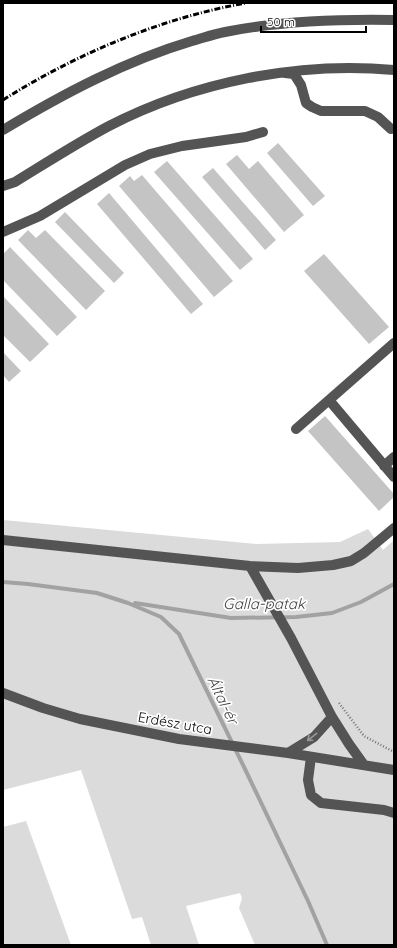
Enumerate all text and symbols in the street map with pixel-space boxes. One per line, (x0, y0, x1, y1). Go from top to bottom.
scale bar (261, 8, 366, 34)
text: 50 m (267, 14, 295, 29)
water label: Galla-patak (223, 594, 307, 613)
water label: Által-ér (203, 673, 244, 729)
street label: Erdész utca (137, 708, 213, 738)
one-way arrow (306, 733, 317, 742)

